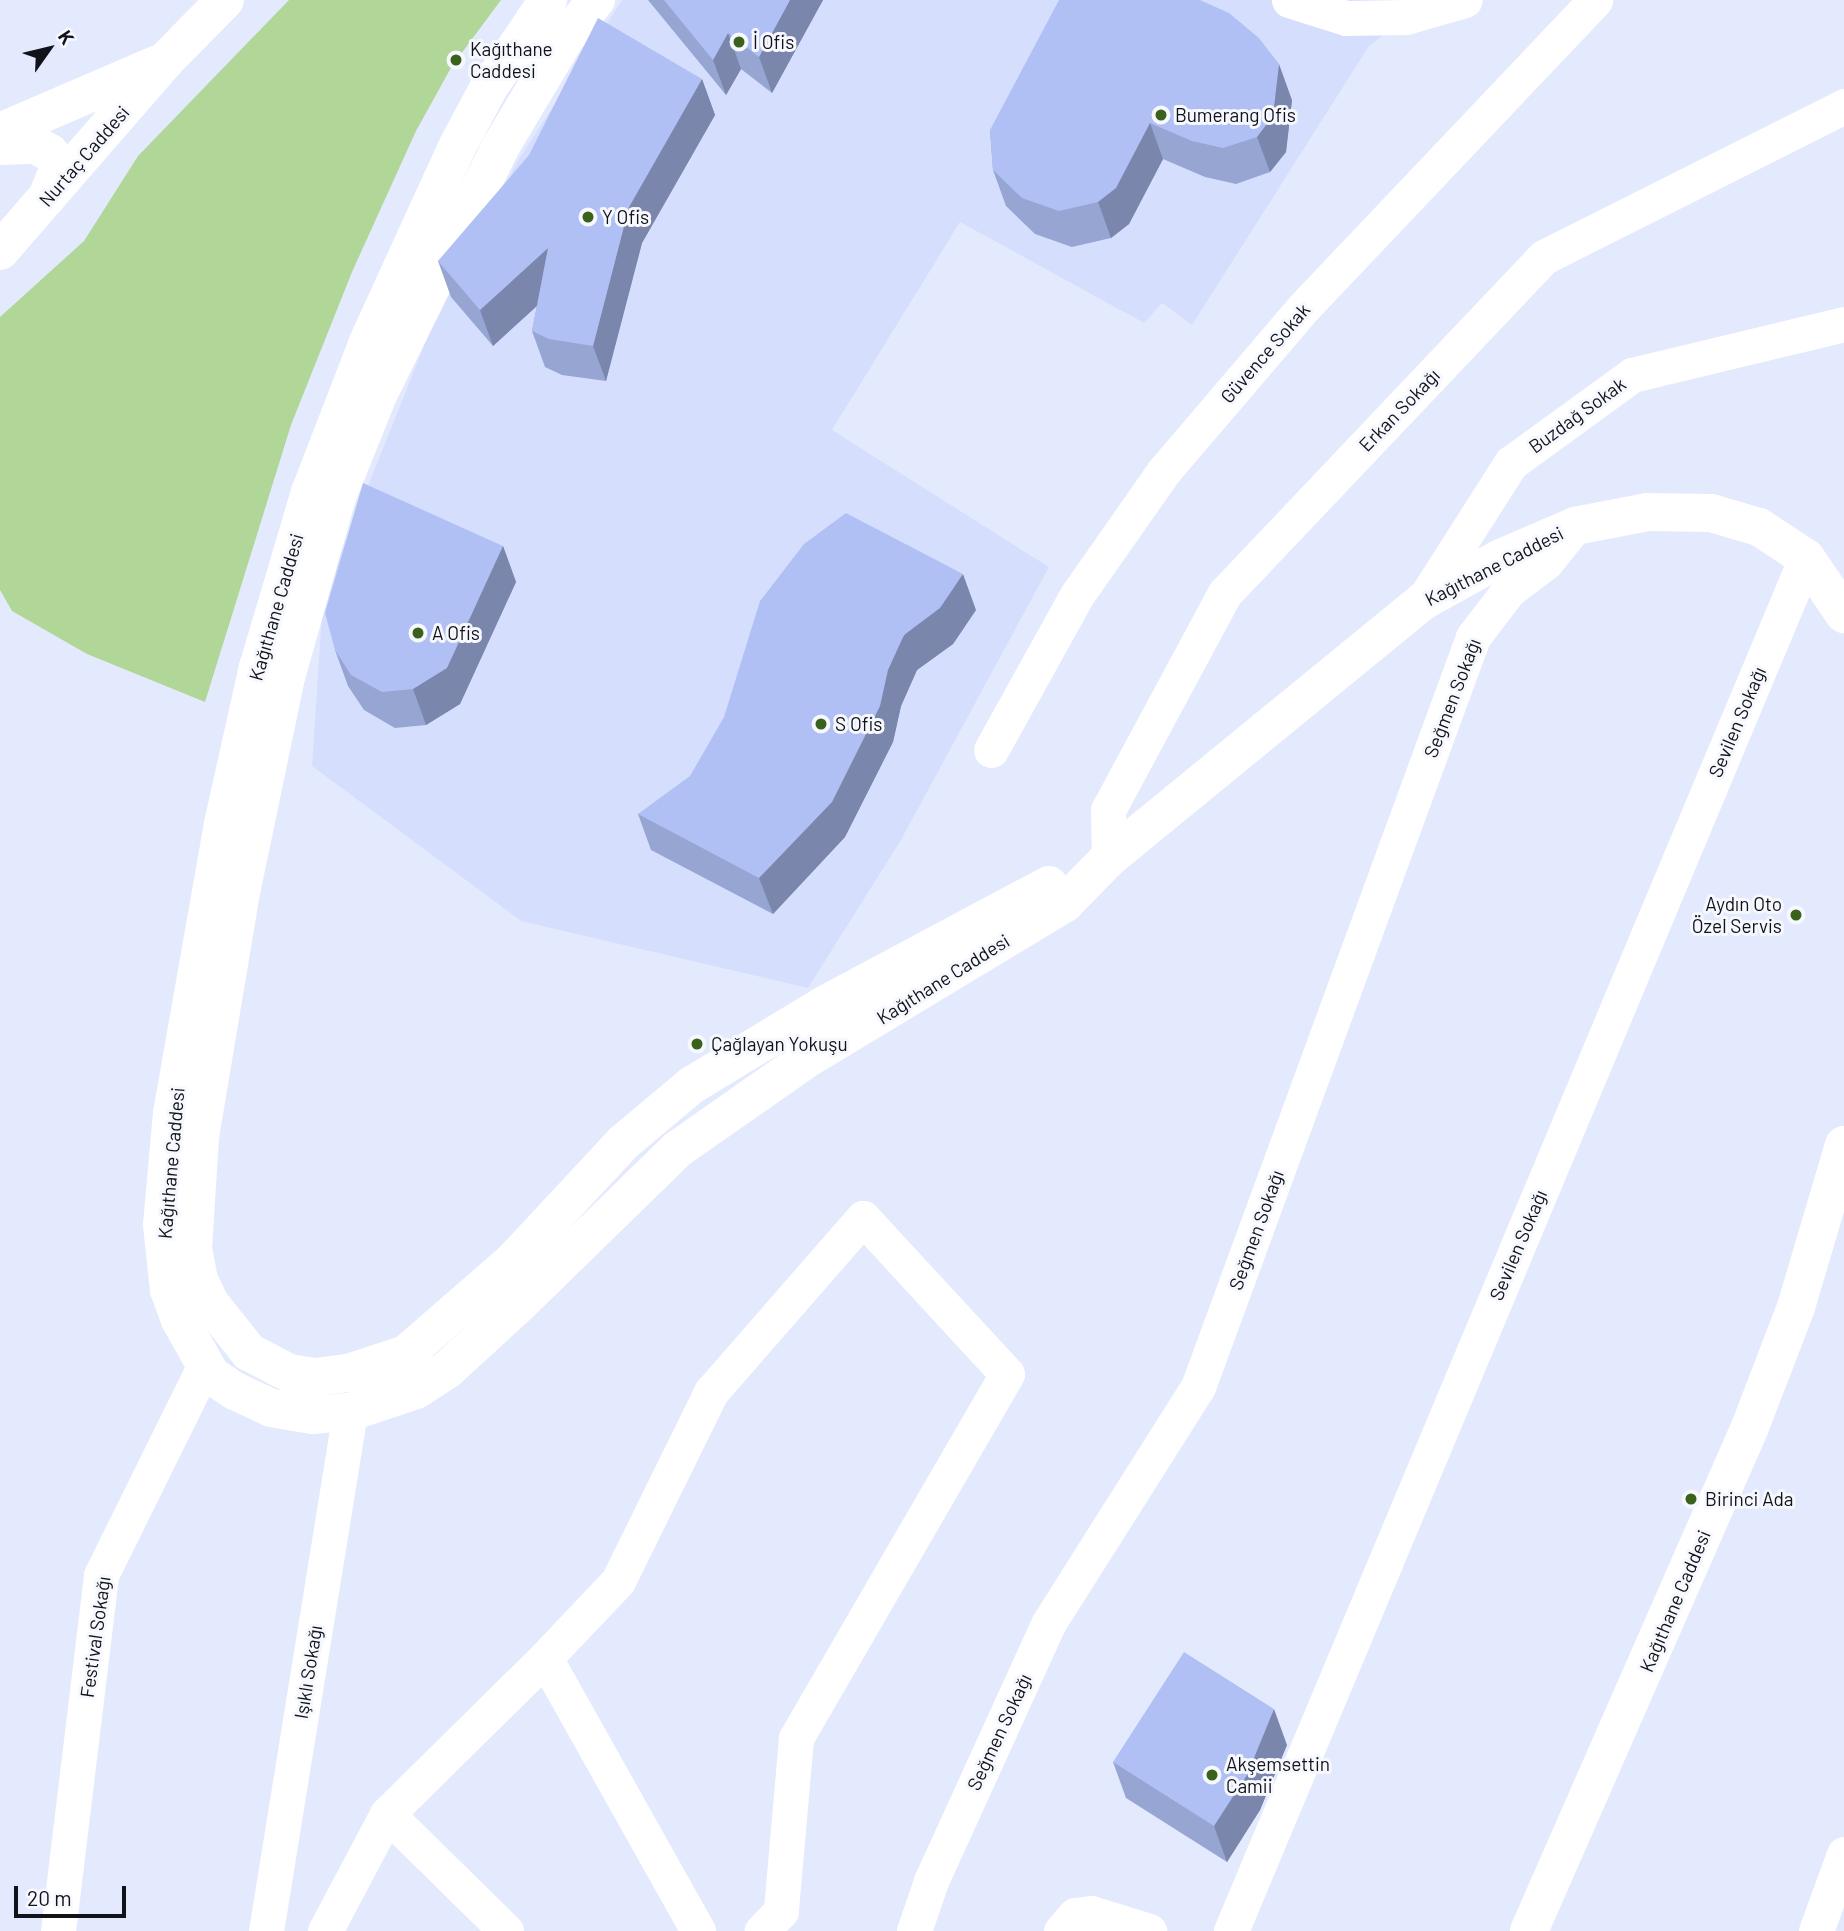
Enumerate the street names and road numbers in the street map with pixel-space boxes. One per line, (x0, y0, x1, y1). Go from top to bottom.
street label: Nurtaç Caddesi (34, 101, 134, 211)
street label: Güvence Sokak (1216, 299, 1314, 407)
street label: Erkan Sokağı (1354, 364, 1444, 456)
street label: Buzdağ Sokak (1524, 372, 1630, 458)
street label: Kağıthane Caddesi (1421, 521, 1567, 611)
street label: Kağıthane Caddesi (244, 531, 308, 683)
street label: Seğmen Sokağı (1419, 635, 1485, 761)
street label: Sevilen Sokağı (1703, 663, 1771, 781)
street label: Kağıthane Caddesi (872, 929, 1014, 1029)
street label: Kağıthane Caddesi (153, 1086, 189, 1240)
street label: Seğmen Sokağı (1224, 1167, 1288, 1293)
street label: Sevilen Sokağı (1484, 1186, 1552, 1304)
street label: Kağıthane Caddesi (1635, 1526, 1715, 1676)
street label: Festival Sokağı (75, 1575, 115, 1699)
street label: Işıklı Sokağı (289, 1624, 327, 1720)
street label: Seğmen Sokağı (962, 1670, 1036, 1794)

